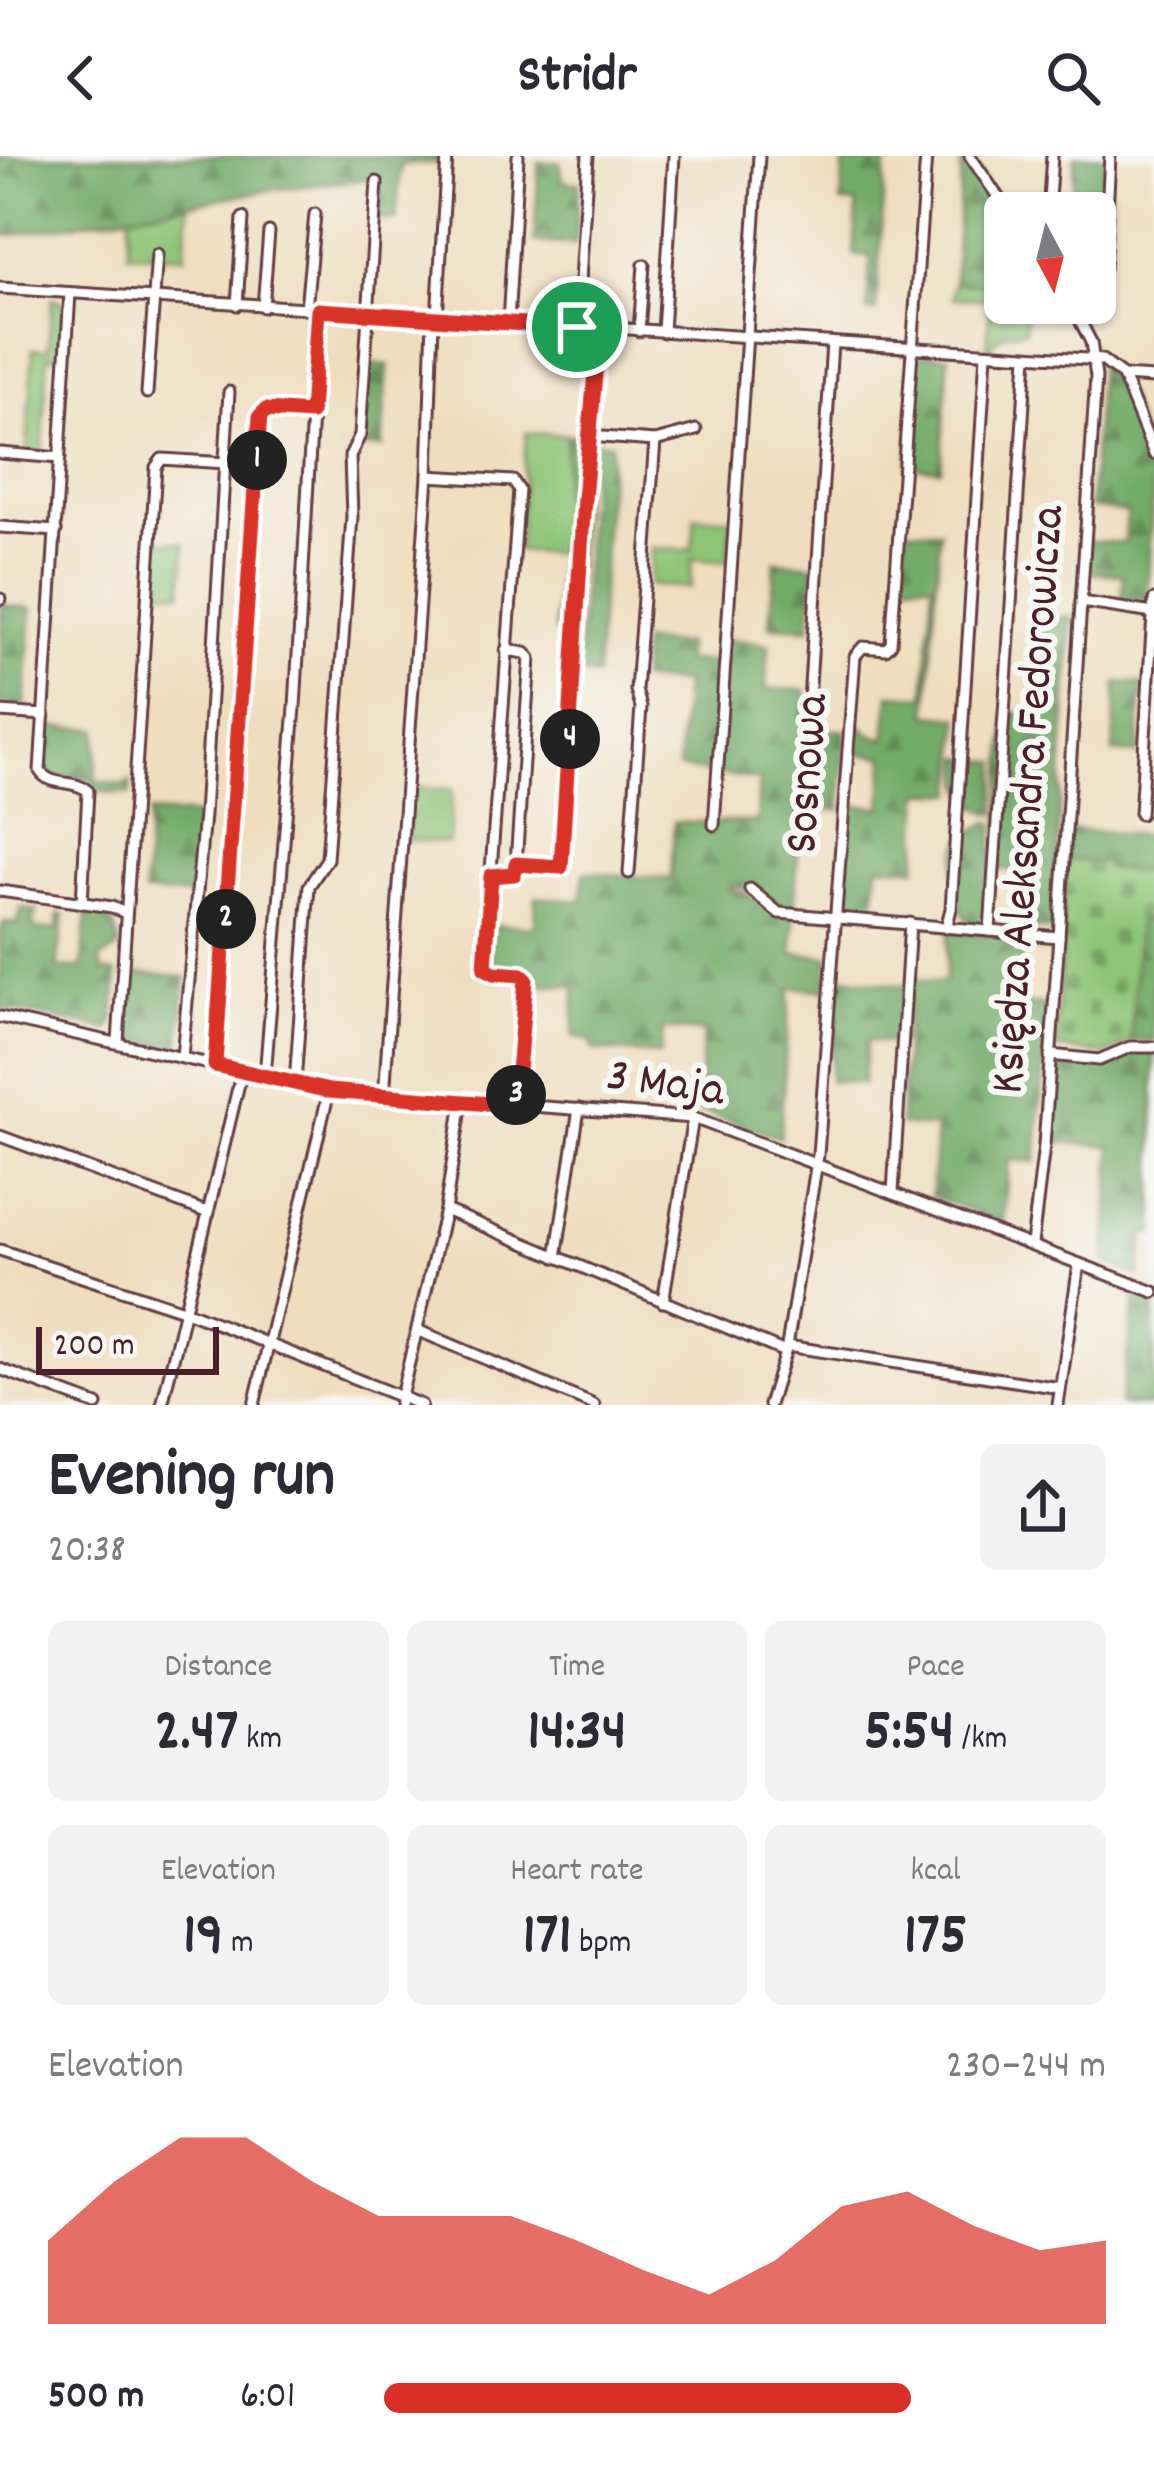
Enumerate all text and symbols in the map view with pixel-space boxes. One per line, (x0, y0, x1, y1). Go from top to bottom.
text: Stridr (517, 40, 637, 117)
icon: back (48, 45, 114, 111)
icon: search (1040, 45, 1106, 111)
north arrow (984, 192, 1116, 324)
map controls (984, 192, 1116, 324)
pin (526, 276, 628, 378)
icon: arrive (544, 294, 610, 360)
pin: 1 (227, 430, 287, 490)
text: 1 (253, 436, 261, 483)
street label: Księdza Aleksandra Fedorowicza (976, 502, 1086, 1096)
street label: Sosnowa (770, 690, 850, 856)
pin: 4 (540, 709, 600, 769)
text: 4 (563, 715, 577, 762)
pin: 2 (196, 889, 256, 949)
text: 2 (219, 895, 233, 942)
street label: 3 Maja (602, 1044, 730, 1129)
pin: 3 (486, 1065, 546, 1125)
text: 3 (509, 1071, 523, 1118)
scale bar (36, 1321, 219, 1374)
text: 200 m (54, 1324, 135, 1371)
text: Evening run (48, 1433, 335, 1527)
button: share (980, 1444, 1106, 1570)
text: 20:38 (48, 1525, 126, 1580)
text: Distance (165, 1645, 272, 1692)
text: Time (549, 1645, 605, 1692)
text: Pace (907, 1645, 965, 1692)
text: 2.47 (154, 1692, 238, 1778)
text: 14:34 (527, 1692, 627, 1778)
text: 5:54 (864, 1692, 954, 1778)
text: km (238, 1717, 282, 1764)
text: /km (954, 1717, 1007, 1764)
text: Elevation (161, 1849, 276, 1896)
text: Heart rate (510, 1849, 644, 1896)
text: kcal (911, 1849, 961, 1896)
text: 19 (183, 1896, 224, 1982)
text: 171 (522, 1896, 572, 1982)
text: 175 (904, 1896, 968, 1982)
text: m (224, 1921, 254, 1968)
text: bpm (572, 1921, 631, 1968)
text: Elevation (48, 2041, 184, 2096)
text: 230–244 m (946, 2041, 1106, 2096)
text: 500 m (48, 2371, 144, 2426)
text: 6:01 (240, 2371, 295, 2426)

